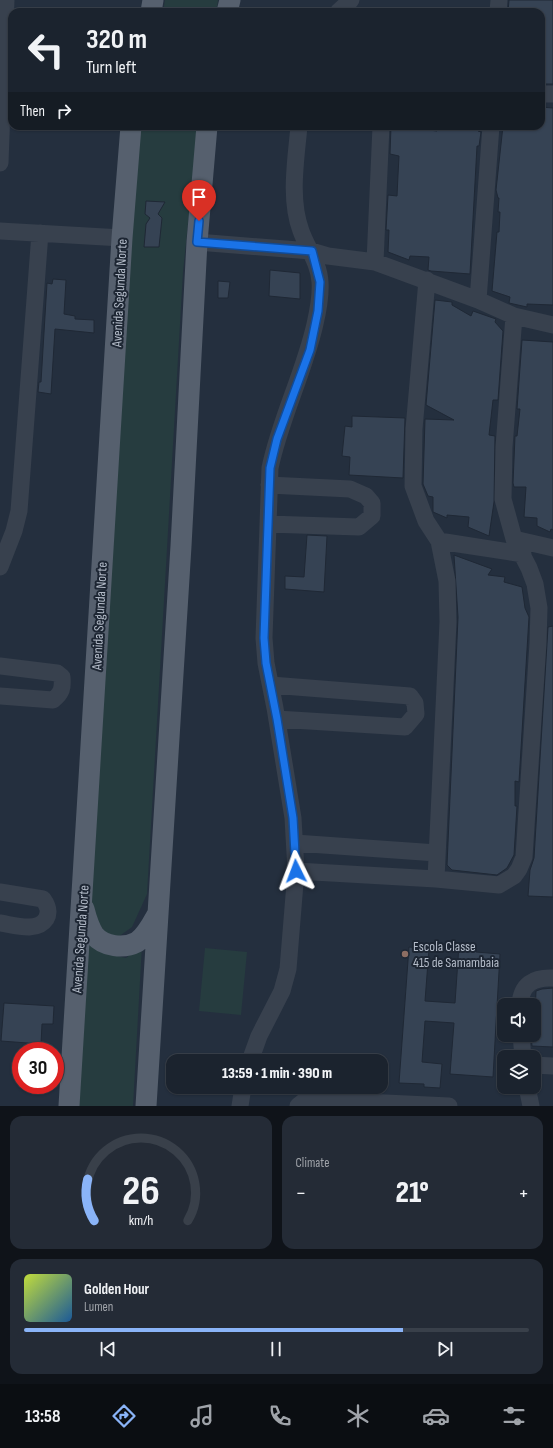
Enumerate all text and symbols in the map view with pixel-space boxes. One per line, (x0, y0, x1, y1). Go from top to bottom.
text: 320 m (86, 23, 147, 56)
icon: left (20, 24, 72, 76)
text: Turn left (86, 57, 137, 78)
icon: right (53, 100, 75, 122)
text: Then (20, 102, 45, 121)
pin (182, 180, 216, 221)
icon: arrive (188, 186, 210, 208)
street label: Avenida Segunda Norte (108, 239, 131, 349)
street label: Avenida Segunda Norte (88, 562, 111, 672)
position arrow (275, 850, 317, 892)
street label: Avenida Segunda Norte (68, 884, 93, 995)
place label: Escola Classe 415 de Samambaia (413, 938, 499, 971)
marker: Escola Classe 415 de Samambaia (400, 949, 410, 959)
map controls (497, 998, 541, 1094)
button: sound (497, 998, 541, 1042)
speed limit sign: 30 (12, 1042, 64, 1094)
button: layers (497, 1050, 541, 1094)
text: 13:59 · 1 min · 390 m (222, 1064, 332, 1083)
text: Climate (296, 1155, 329, 1171)
text: 26 (122, 1166, 160, 1215)
text: 21° (396, 1175, 429, 1211)
text: − (296, 1180, 306, 1207)
text: + (518, 1180, 529, 1207)
text: km/h (128, 1211, 153, 1228)
text: Golden Hour (84, 1280, 149, 1299)
text: Lumen (84, 1299, 113, 1315)
icon: previous (97, 1338, 119, 1360)
icon: pause (265, 1338, 287, 1360)
icon: next (434, 1338, 456, 1360)
icon: directions (110, 1402, 138, 1430)
icon: music (188, 1402, 216, 1430)
icon: phone (266, 1402, 294, 1430)
icon: climate (344, 1402, 372, 1430)
icon: car (422, 1402, 450, 1430)
icon: filters (500, 1402, 528, 1430)
text: 13:58 (25, 1406, 61, 1427)

